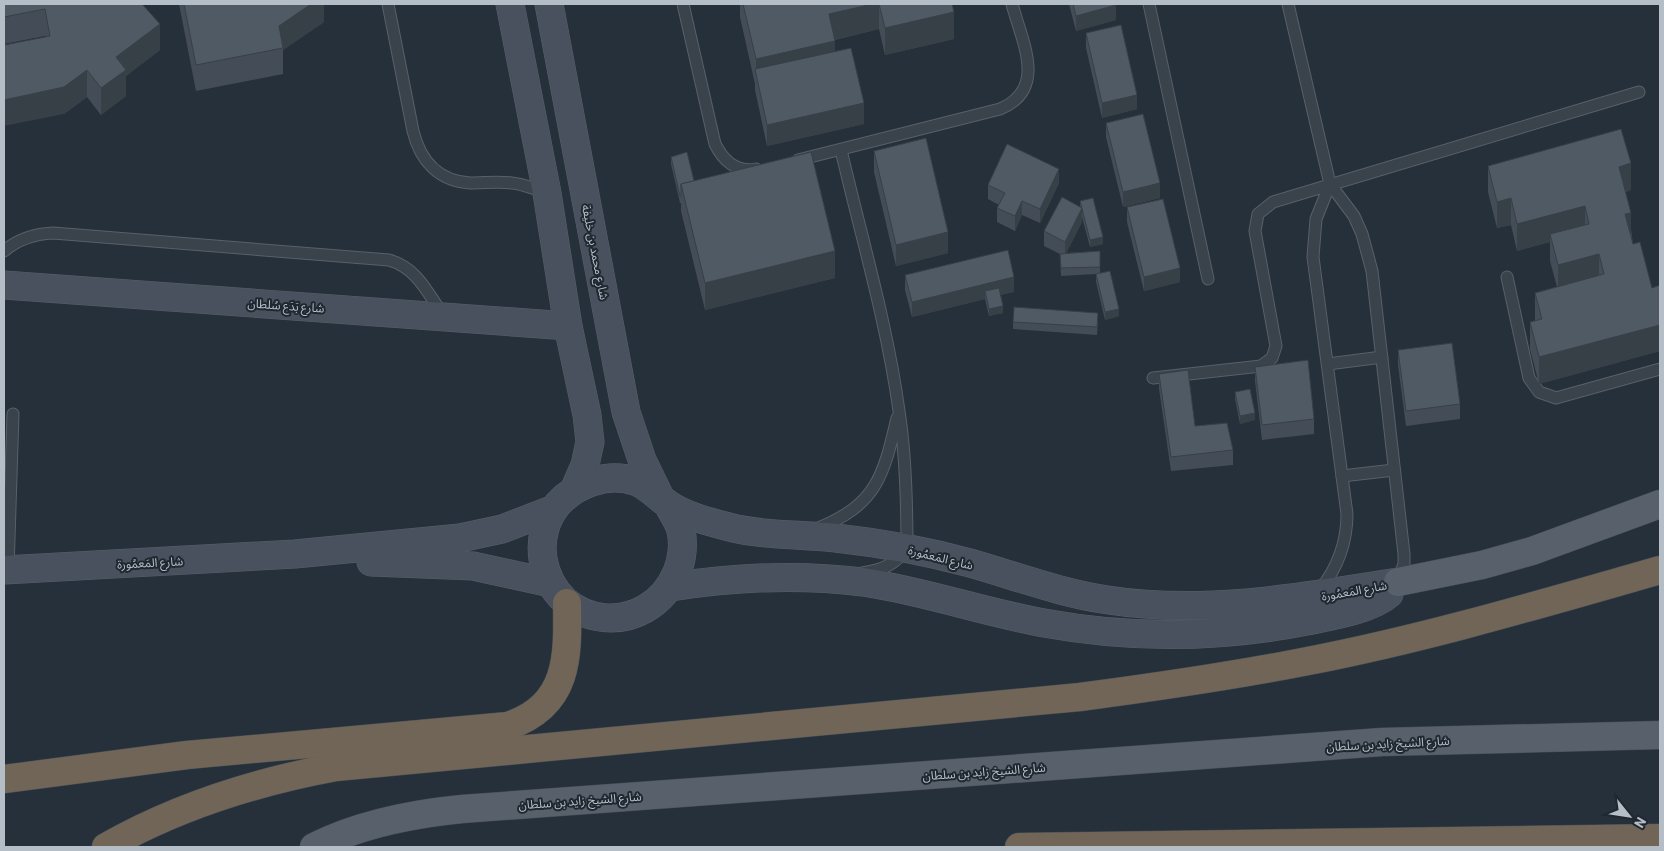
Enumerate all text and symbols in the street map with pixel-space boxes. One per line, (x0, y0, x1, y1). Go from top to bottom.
street label: شارع محمد بن خليفة (577, 203, 612, 301)
street label: شارع بَدَع سُلطان (247, 295, 325, 318)
street label: شارع المَعمُورة (906, 542, 975, 575)
street label: شارع المَعمُورة (117, 553, 184, 574)
street label: شارع المَعمُورة (1320, 577, 1388, 606)
street label: شارع الشيخ زايد بن سلطان (1326, 733, 1450, 756)
street label: شارع الشيخ زايد بن سلطان (922, 760, 1046, 785)
street label: شارع الشيخ زايد بن سلطان (518, 789, 642, 814)
north arrow (1604, 791, 1654, 841)
text: N (1631, 814, 1650, 831)

